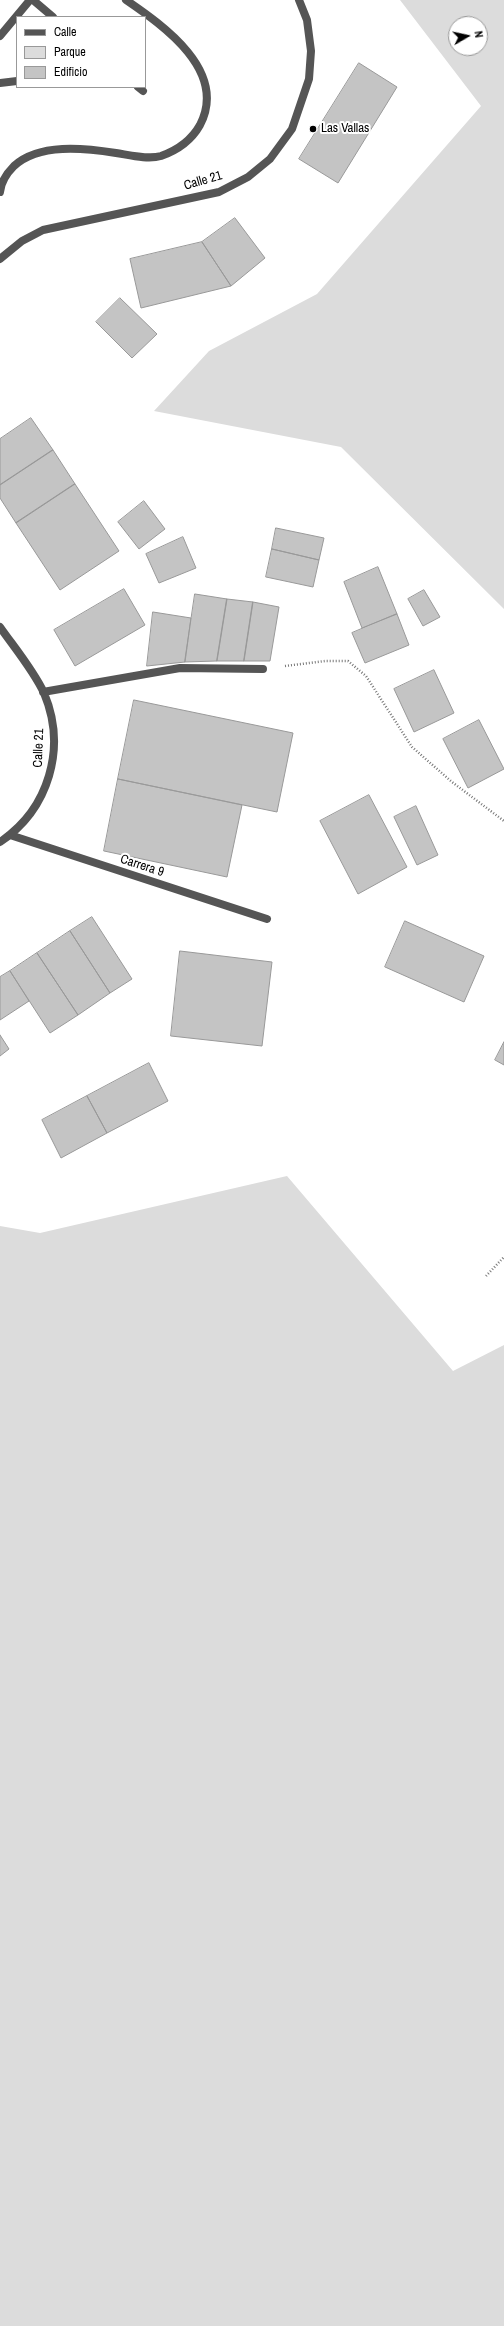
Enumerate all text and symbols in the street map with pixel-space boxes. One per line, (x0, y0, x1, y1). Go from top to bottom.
legend (16, 16, 146, 88)
north arrow (448, 16, 488, 56)
text: Calle (54, 24, 76, 40)
text: N (471, 30, 486, 39)
text: Parque (54, 44, 86, 60)
text: Edificio (54, 64, 87, 80)
place label: Las Vallas (321, 121, 369, 137)
marker: Las Vallas (308, 124, 318, 134)
street label: Calle 21 (182, 168, 224, 194)
street label: Calle 21 (31, 728, 47, 768)
street label: Carrera 9 (118, 852, 166, 880)

